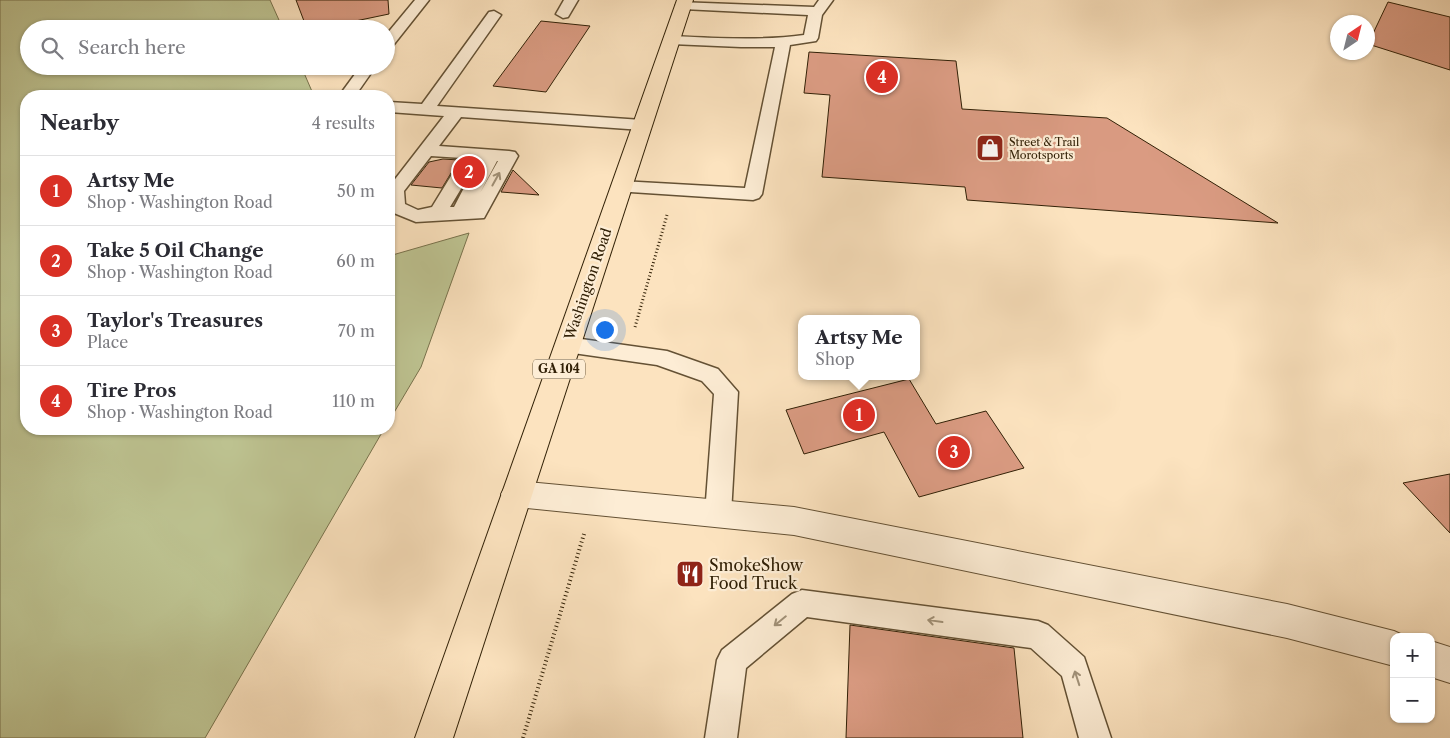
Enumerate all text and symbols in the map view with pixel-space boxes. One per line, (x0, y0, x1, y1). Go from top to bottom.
north arrow (1330, 15, 1375, 60)
search box (20, 20, 395, 75)
icon: search (38, 34, 66, 62)
text: Search here (78, 36, 186, 59)
pin: 4 (866, 58, 898, 96)
text: Nearby (40, 110, 119, 135)
text: 4 results (312, 113, 375, 133)
shop icon: Street & Trail Morotsports (975, 133, 1005, 163)
place label: Street & Trail Morotsports (1009, 135, 1080, 162)
pin: 2 (453, 153, 485, 191)
text: Artsy Me (87, 169, 174, 192)
one-way arrow (491, 171, 501, 186)
text: 1 (52, 181, 60, 201)
text: 50 m (337, 181, 375, 201)
text: Shop · Washington Road (87, 192, 273, 212)
street label: Washington Road (560, 225, 616, 343)
text: Take 5 Oil Change (87, 239, 264, 262)
text: 2 (51, 251, 61, 271)
text: 60 m (336, 251, 375, 271)
text: Shop · Washington Road (87, 262, 273, 282)
text: Taylor's Treasures (87, 309, 263, 332)
popup (798, 315, 920, 380)
your location (592, 317, 618, 343)
text: 3 (51, 321, 61, 341)
text: 70 m (338, 321, 375, 341)
text: Artsy Me (815, 326, 903, 349)
text: Place (87, 332, 128, 352)
text: Shop (815, 349, 855, 369)
road number: GA 104 (533, 359, 585, 378)
text: Tire Pros (87, 379, 176, 402)
text: 4 (51, 391, 61, 411)
text: 110 m (332, 391, 375, 411)
pin: 1 (843, 396, 875, 434)
text: Shop · Washington Road (87, 402, 273, 422)
pin: 3 (938, 433, 970, 471)
place label: SmokeShow Food Truck (709, 555, 804, 593)
restaurant icon: SmokeShow Food Truck (675, 559, 705, 589)
one-way arrow (774, 616, 787, 627)
one-way arrow (928, 616, 944, 626)
map controls (1390, 633, 1435, 723)
button: + (1390, 633, 1435, 678)
one-way arrow (1072, 670, 1081, 686)
button: − (1390, 678, 1435, 723)

